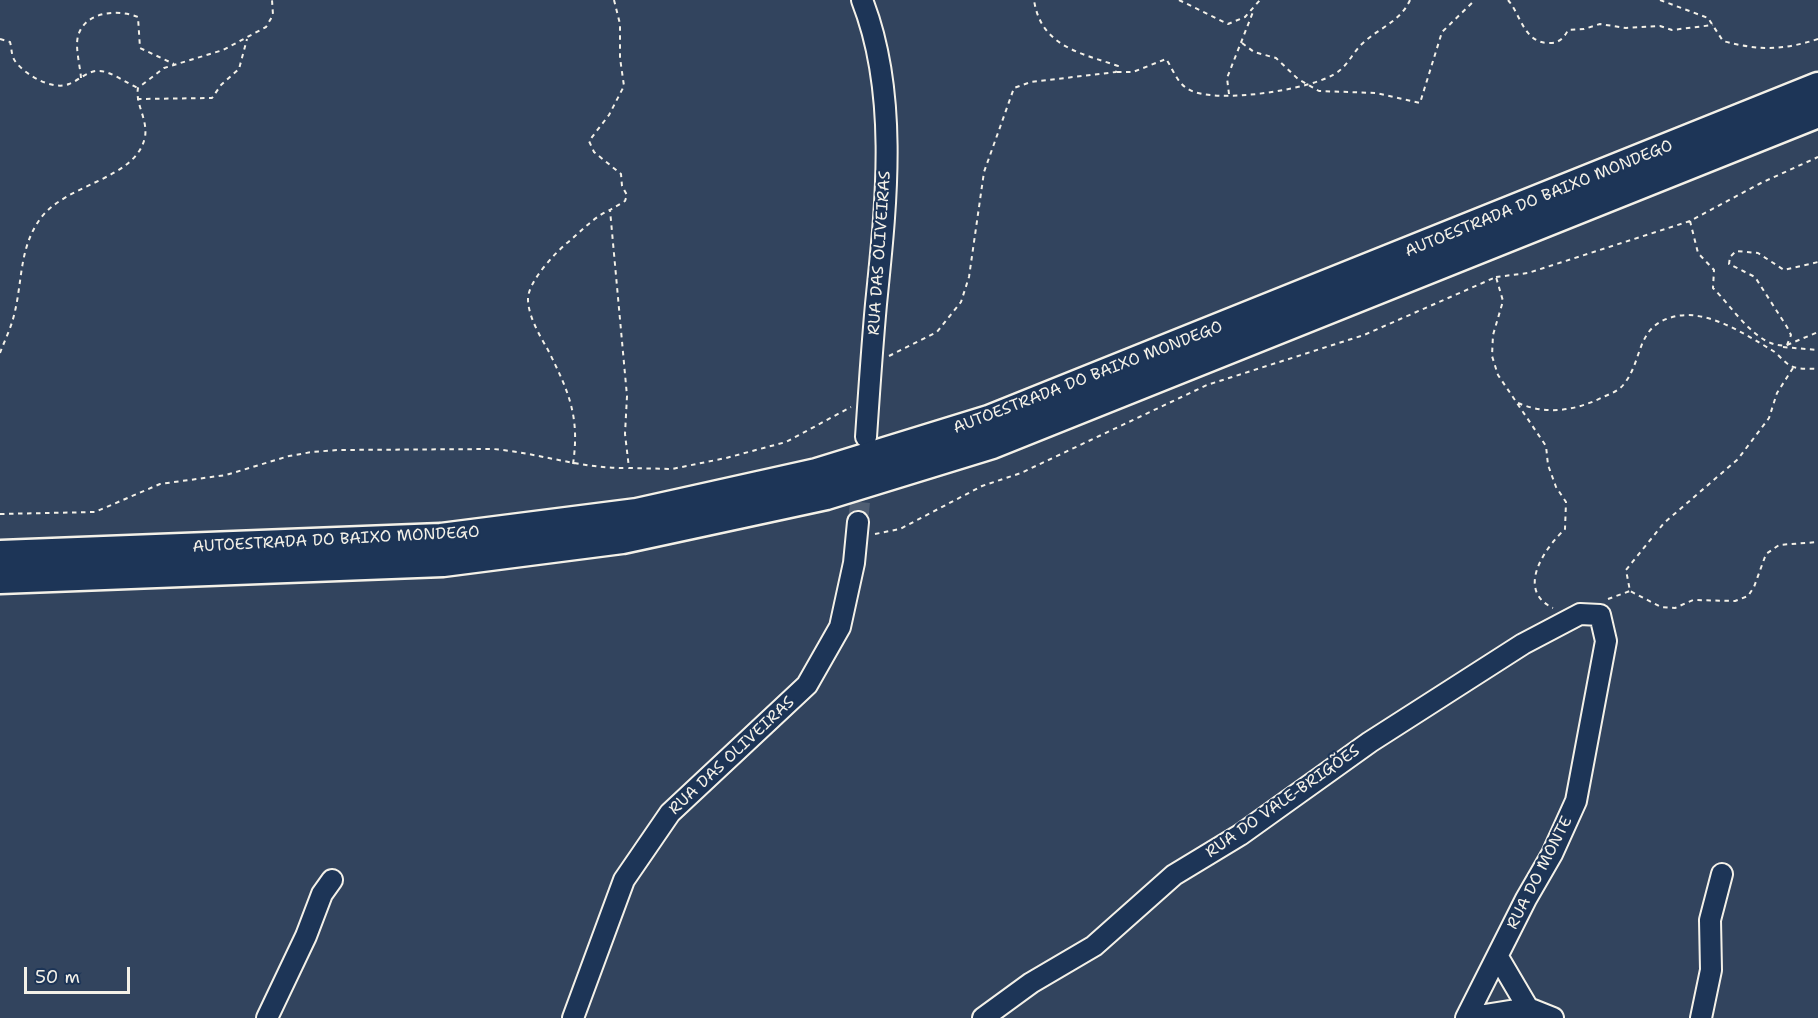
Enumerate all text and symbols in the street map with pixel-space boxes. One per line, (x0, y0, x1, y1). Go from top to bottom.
street label: AUTOESTRADA DO BAIXO MONDEGO (1402, 136, 1676, 262)
street label: RUA DAS OLIVEIRAS (865, 170, 895, 336)
street label: AUTOESTRADA DO BAIXO MONDEGO (950, 318, 1226, 438)
street label: AUTOESTRADA DO BAIXO MONDEGO (192, 523, 480, 557)
street label: RUA DAS OLIVEIRAS (665, 693, 799, 819)
street label: RUA DO VALE-BRIGÕES (1202, 741, 1364, 863)
street label: RUA DO MONTE (1503, 813, 1577, 933)
scale bar (27, 955, 134, 993)
text: 50 m (35, 965, 80, 989)

